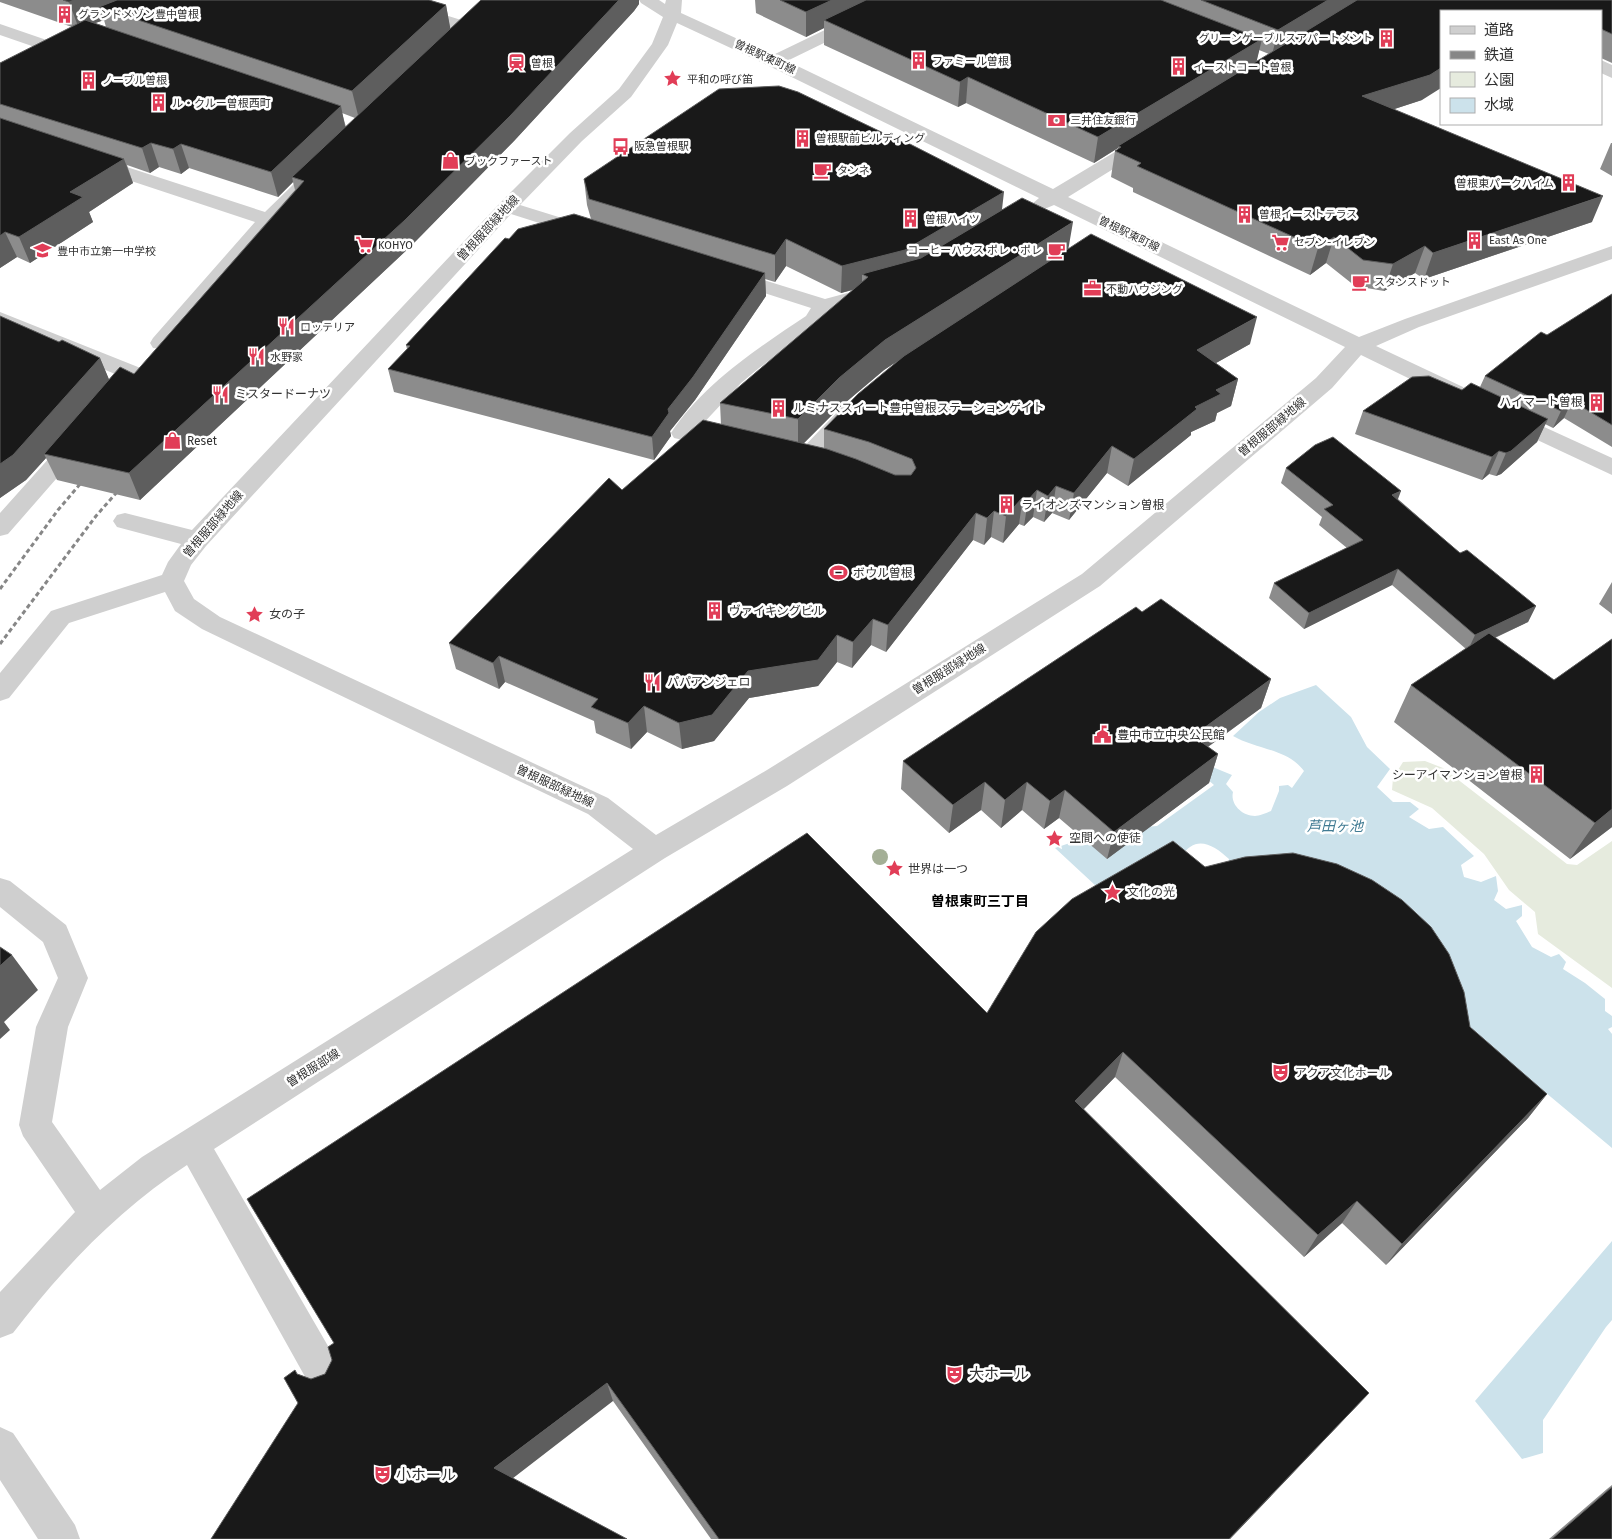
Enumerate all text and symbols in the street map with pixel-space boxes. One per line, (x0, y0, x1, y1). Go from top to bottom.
building icon: グランドメゾン豊中曽根 (54, 4, 74, 24)
place label: グランドメゾン豊中曽根 (78, 8, 199, 21)
legend (1440, 10, 1602, 125)
text: 道路 (1484, 21, 1514, 39)
building icon: グリーンゲーブルスアパートメント (1377, 28, 1397, 48)
place label: グリーンゲーブルスアパートメント (1198, 32, 1373, 45)
street label: 曽根駅東町線 (732, 37, 798, 77)
text: 鉄道 (1484, 46, 1514, 64)
building icon: ファミール曽根 (908, 51, 928, 71)
station icon: 曽根 (507, 53, 527, 73)
place label: ファミール曽根 (932, 55, 1009, 68)
place label: 曽根 (531, 57, 553, 70)
building icon: イーストコート曽根 (1169, 57, 1189, 77)
place label: イーストコート曽根 (1193, 61, 1291, 74)
place icon: 平和の呼び笛 (663, 69, 683, 89)
building icon: ノーブル曽根 (78, 70, 98, 90)
text: 公園 (1484, 71, 1514, 89)
place label: 平和の呼び笛 (687, 73, 753, 86)
place label: ノーブル曽根 (102, 74, 167, 87)
building icon: ル・クルー曽根西町 (148, 93, 168, 113)
text: 水域 (1484, 96, 1514, 114)
place label: ル・クルー曽根西町 (172, 97, 271, 110)
bank icon: 三井住友銀行 (1046, 110, 1066, 130)
place label: 三井住友銀行 (1070, 114, 1136, 127)
building icon: 曽根駅前ビルディング (792, 128, 812, 148)
place label: 曽根駅前ビルディング (816, 132, 925, 145)
bus stop icon: 阪急曽根駅 (610, 136, 630, 156)
place label: 阪急曽根駅 (634, 140, 689, 153)
shop icon: ブックファースト (441, 151, 461, 171)
place label: ブックファースト (465, 155, 552, 168)
cafe icon: タンネ (813, 160, 833, 180)
place label: タンネ (837, 164, 870, 177)
building icon: 曽根東パークハイム (1558, 173, 1578, 193)
place label: 曽根東パークハイム (1456, 177, 1554, 190)
street label: 曽根服部緑地線 (454, 193, 522, 263)
building icon: 曽根イーストテラス (1235, 204, 1255, 224)
place label: 曽根イーストテラス (1259, 208, 1357, 221)
building icon: 曽根ハイツ (901, 209, 921, 229)
place label: 曽根ハイツ (925, 213, 980, 226)
street label: 曽根駅東町線 (1096, 214, 1162, 254)
building icon: East As One (1465, 230, 1485, 250)
supermarket icon: セブン-イレブン (1270, 232, 1290, 252)
place label: East As One (1489, 234, 1547, 247)
supermarket icon: KOHYO (354, 235, 374, 255)
place label: セブン-イレブン (1294, 236, 1375, 249)
place label: KOHYO (378, 239, 413, 252)
cafe icon: コーヒーハウス ポレ・ポレ (1046, 240, 1066, 260)
school or university icon: 豊中市立第一中学校 (33, 241, 53, 261)
place label: コーヒーハウス ポレ・ポレ (907, 244, 1042, 257)
place label: 豊中市立第一中学校 (57, 245, 156, 258)
cafe icon: スタンスドット (1350, 272, 1370, 292)
place label: スタンスドット (1374, 276, 1451, 289)
office icon: 不動ハウジング (1082, 279, 1102, 299)
place label: 不動ハウジング (1106, 283, 1183, 296)
restaurant icon: ロッテリア (276, 317, 296, 337)
place label: ロッテリア (300, 321, 355, 334)
restaurant icon: 水野家 (246, 347, 266, 367)
place label: 水野家 (270, 351, 303, 364)
restaurant icon: ミスタードーナツ (211, 384, 231, 404)
place label: ミスタードーナツ (235, 387, 331, 401)
building icon: ハイマート曽根 (1587, 392, 1607, 412)
street label: 曽根服部緑地線 (1235, 395, 1309, 459)
place label: ハイマート曽根 (1499, 395, 1583, 409)
building icon: ルミナススイート豊中曽根ステーションゲイト (769, 398, 789, 418)
place label: ルミナススイート豊中曽根ステーションゲイト (793, 401, 1045, 415)
shop icon: Reset (163, 431, 183, 451)
place label: Reset (187, 434, 218, 448)
street label: 曽根服部緑地線 (180, 488, 246, 560)
building icon: ライオンズマンション曽根 (997, 495, 1017, 515)
place label: ライオンズマンション曽根 (1021, 498, 1165, 512)
sports icon: ボウル曽根 (829, 563, 849, 583)
place label: ボウル曽根 (853, 566, 913, 580)
building icon: ヴァイキングビル (705, 601, 725, 621)
place icon: 女の子 (245, 604, 265, 624)
place label: ヴァイキングビル (729, 604, 825, 618)
place label: 女の子 (269, 607, 305, 621)
street label: 曽根服部緑地線 (910, 641, 988, 697)
restaurant icon: パパアンジェロ (643, 672, 663, 692)
place label: パパアンジェロ (667, 675, 751, 689)
public building icon: 豊中市立中央公民館 (1093, 725, 1113, 745)
place label: 豊中市立中央公民館 (1117, 728, 1225, 742)
street label: 曽根服部緑地線 (514, 762, 596, 810)
building icon: シーアイマンション曽根 (1527, 765, 1547, 785)
place label: シーアイマンション曽根 (1392, 768, 1523, 782)
water label: 芦田ヶ池 (1307, 818, 1365, 835)
place icon: 空間への使徒 (1045, 828, 1065, 848)
place label: 空間への使徒 (1069, 831, 1141, 845)
place icon: 世界は一つ (884, 859, 904, 879)
place label: 世界は一つ (908, 862, 968, 876)
place icon: 文化の光 (1103, 882, 1123, 902)
place label: 文化の光 (1127, 885, 1175, 899)
district label: 曽根東町三丁目 (931, 893, 1029, 910)
street label: 曽根服部線 (284, 1046, 342, 1090)
theatre icon: アクア文化ホール (1271, 1063, 1291, 1083)
place label: アクア文化ホール (1295, 1066, 1390, 1080)
theatre icon: 大ホール (945, 1364, 965, 1384)
place label: 大ホール (969, 1365, 1029, 1383)
theatre icon: 小ホール (372, 1465, 392, 1485)
place label: 小ホール (396, 1466, 456, 1484)

